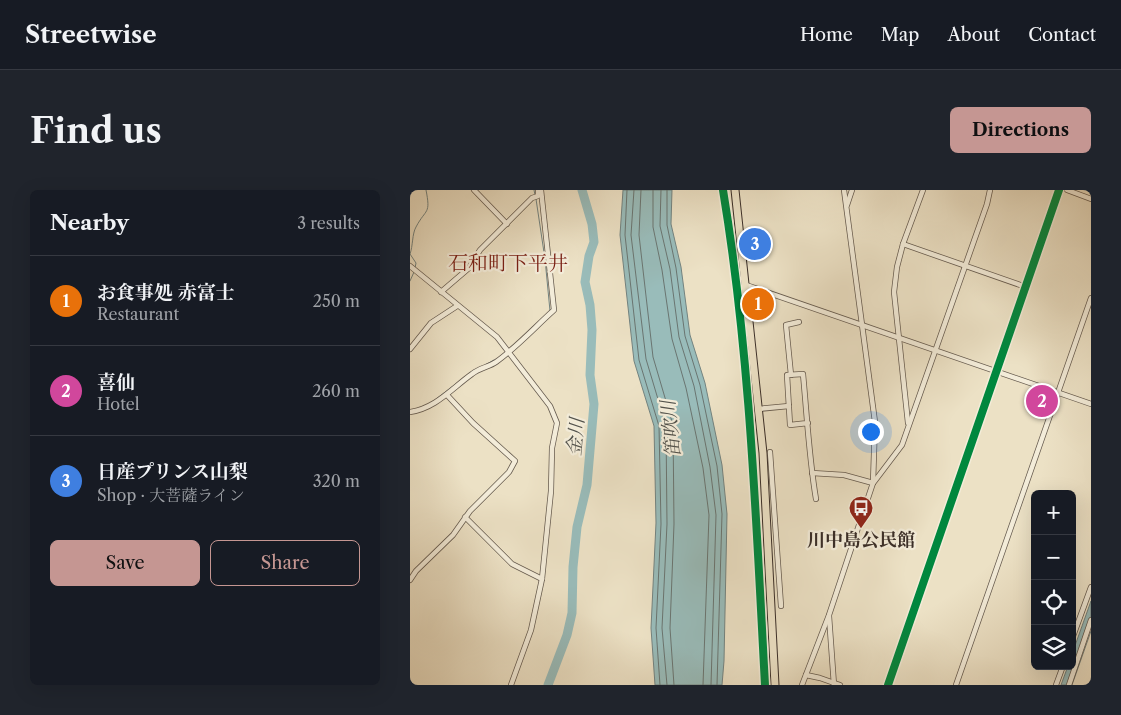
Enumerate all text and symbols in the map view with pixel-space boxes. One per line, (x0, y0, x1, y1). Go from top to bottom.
text: Streetwise (25, 20, 157, 49)
text: Home (800, 24, 853, 46)
text: Map (881, 24, 919, 46)
text: About (947, 24, 1000, 46)
text: Contact (1028, 24, 1096, 46)
button: Directions (950, 107, 1091, 153)
text: Find us (30, 109, 162, 152)
text: Nearby (50, 210, 129, 235)
text: 3 results (297, 213, 360, 233)
pin: 3 (739, 225, 771, 263)
district label: 石和町下平井 (448, 251, 568, 275)
text: お食事処 赤富士 (97, 281, 235, 304)
pin: 1 (742, 285, 774, 323)
text: 1 (62, 291, 70, 311)
text: 250 m (313, 291, 360, 311)
text: Restaurant (97, 304, 179, 324)
text: 喜仙 (97, 371, 135, 394)
text: 2 (61, 381, 71, 401)
text: 260 m (312, 381, 360, 401)
pin: 2 (1026, 382, 1058, 420)
text: Hotel (97, 394, 140, 414)
water label: 笛吹川 (656, 397, 685, 459)
water label: 金川 (562, 415, 589, 457)
your location (858, 419, 884, 445)
text: 日産プリンス山梨 (97, 460, 248, 483)
text: 3 (61, 471, 71, 491)
text: 320 m (313, 471, 360, 491)
text: Shop · 大菩薩ライン (97, 485, 245, 505)
map controls (1031, 490, 1076, 670)
button: + (1031, 490, 1076, 535)
bus stop icon: 川中島公民館 (848, 495, 874, 529)
place label: 川中島公民館 (807, 529, 915, 551)
button: − (1031, 535, 1076, 580)
button: Save (50, 540, 200, 586)
button: Share (210, 540, 360, 586)
button: locate (1031, 580, 1076, 625)
button: layers (1031, 625, 1076, 670)

